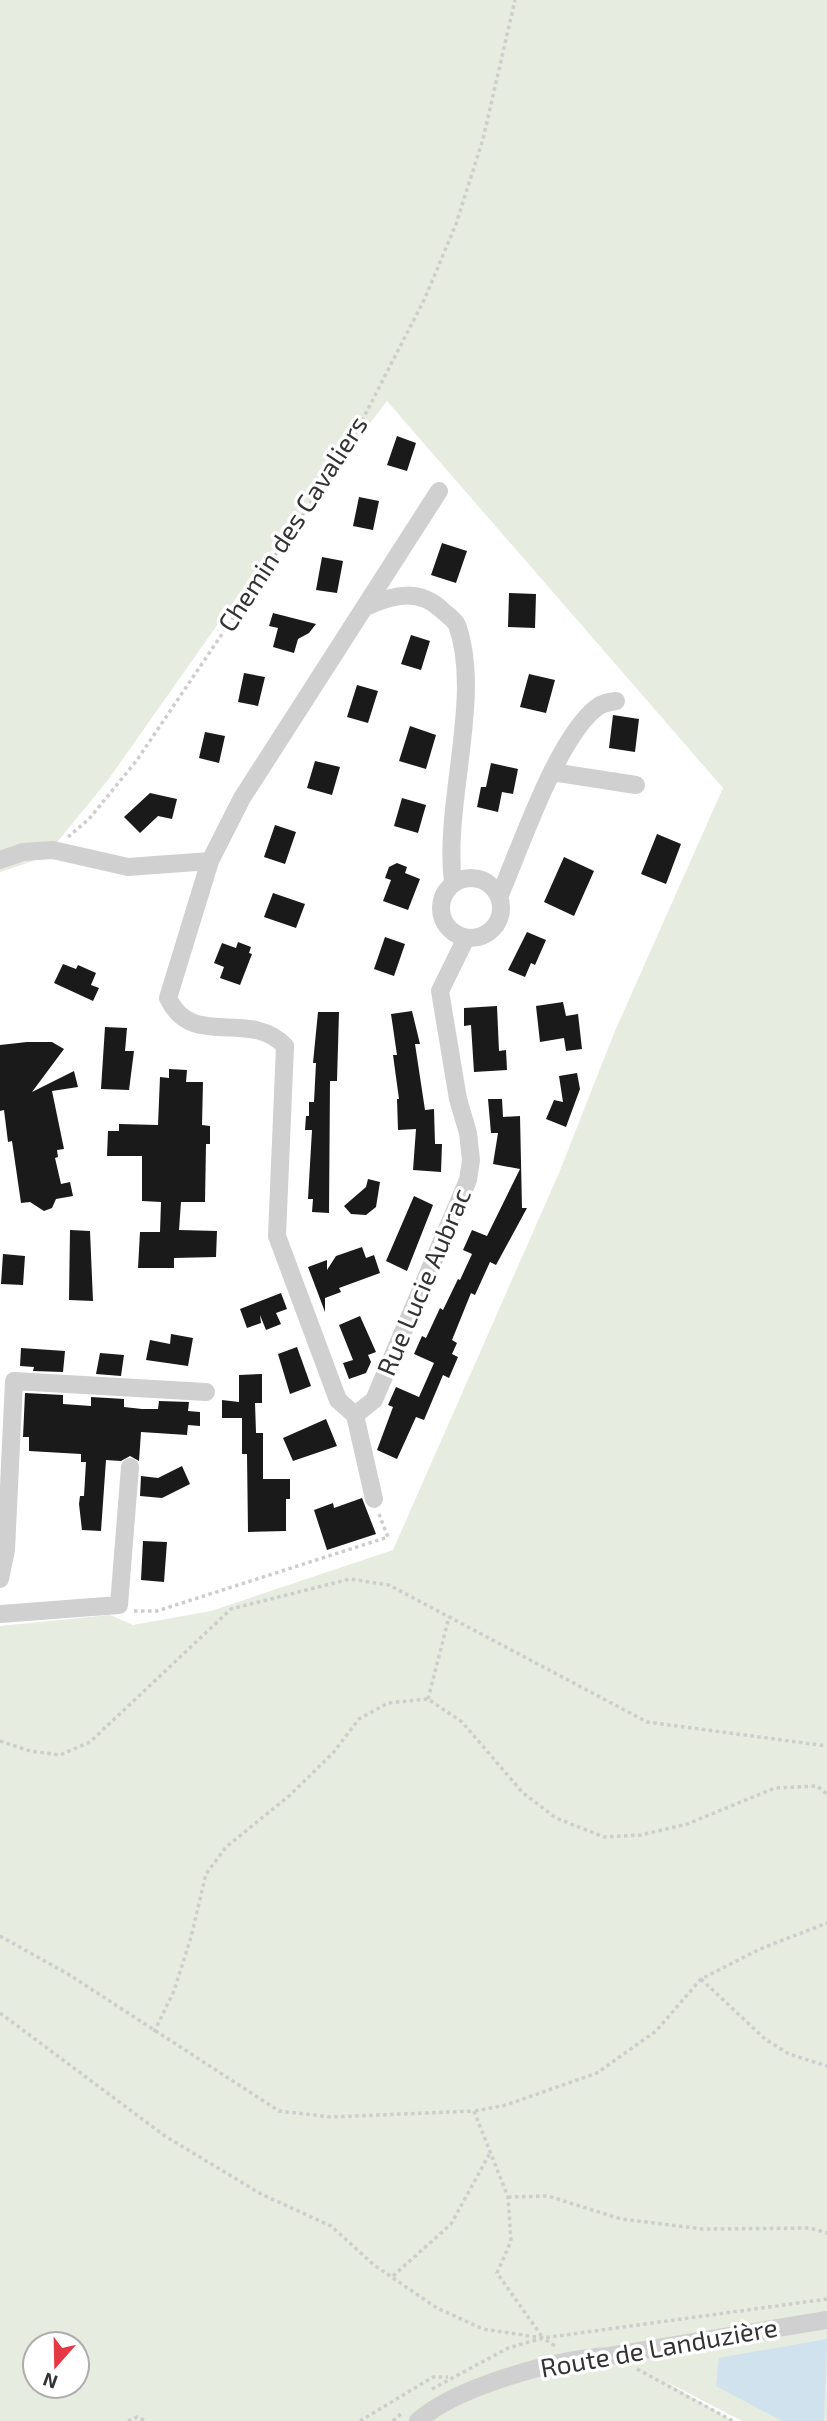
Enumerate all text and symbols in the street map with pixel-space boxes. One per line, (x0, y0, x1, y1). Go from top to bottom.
street label: Chemin des Cavaliers (210, 410, 373, 637)
street label: Rue Lucie Aubrac (369, 1183, 476, 1380)
street label: Route de Landuzière (538, 2310, 780, 2383)
north arrow (21, 2330, 91, 2400)
text: N (40, 2368, 60, 2395)

